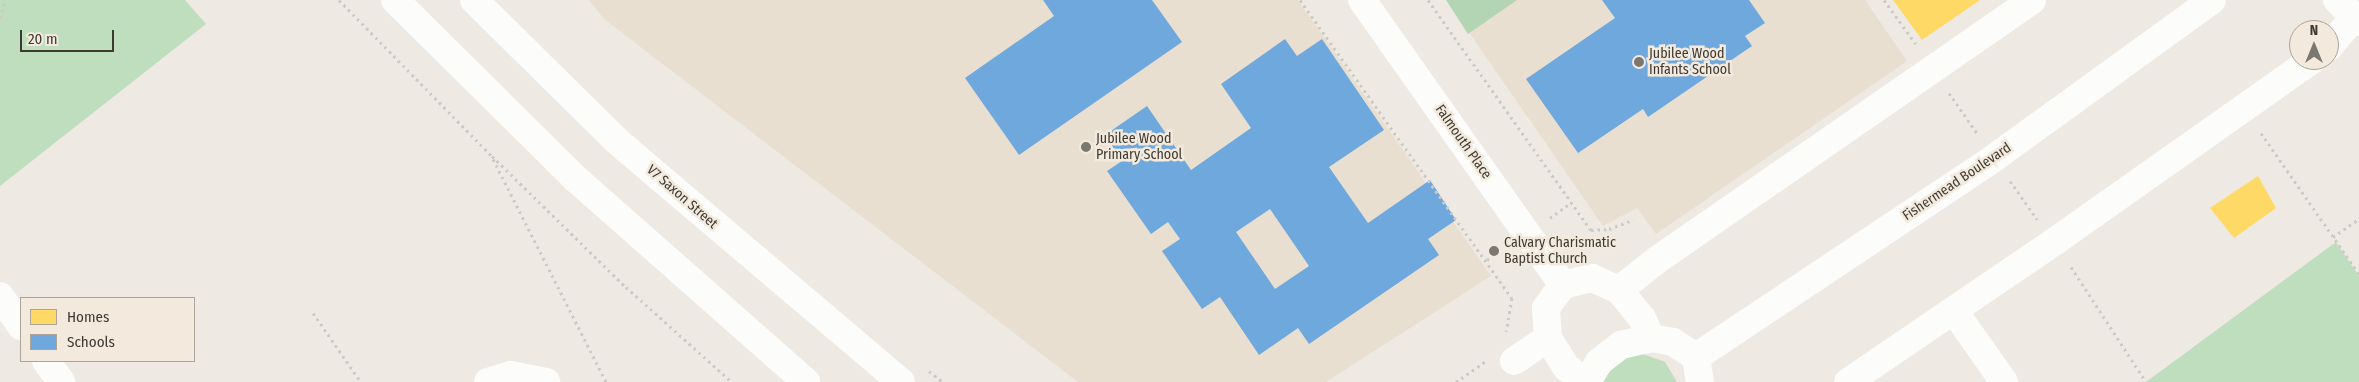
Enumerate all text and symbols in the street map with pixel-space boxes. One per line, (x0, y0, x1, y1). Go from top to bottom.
scale bar (22, 20, 116, 52)
north arrow (2289, 20, 2339, 70)
text: N (2310, 22, 2318, 39)
text: 20 m (28, 30, 58, 48)
place label: Jubilee Wood Infants School (1649, 46, 1731, 78)
marker: Jubilee Wood Infants School (1633, 56, 1645, 68)
street label: Falmouth Place (1431, 102, 1495, 182)
place label: Jubilee Wood Primary School (1096, 131, 1182, 164)
street label: Fishermead Boulevard (1900, 139, 2014, 225)
marker: Jubilee Wood Primary School (1080, 141, 1092, 153)
street label: V7 Saxon Street (643, 162, 721, 232)
place label: Calvary Charismatic Baptist Church (1504, 235, 1616, 268)
marker: Calvary Charismatic Baptist Church (1488, 245, 1500, 257)
legend (20, 297, 195, 362)
text: Homes (67, 308, 109, 326)
text: Schools (67, 333, 115, 351)

